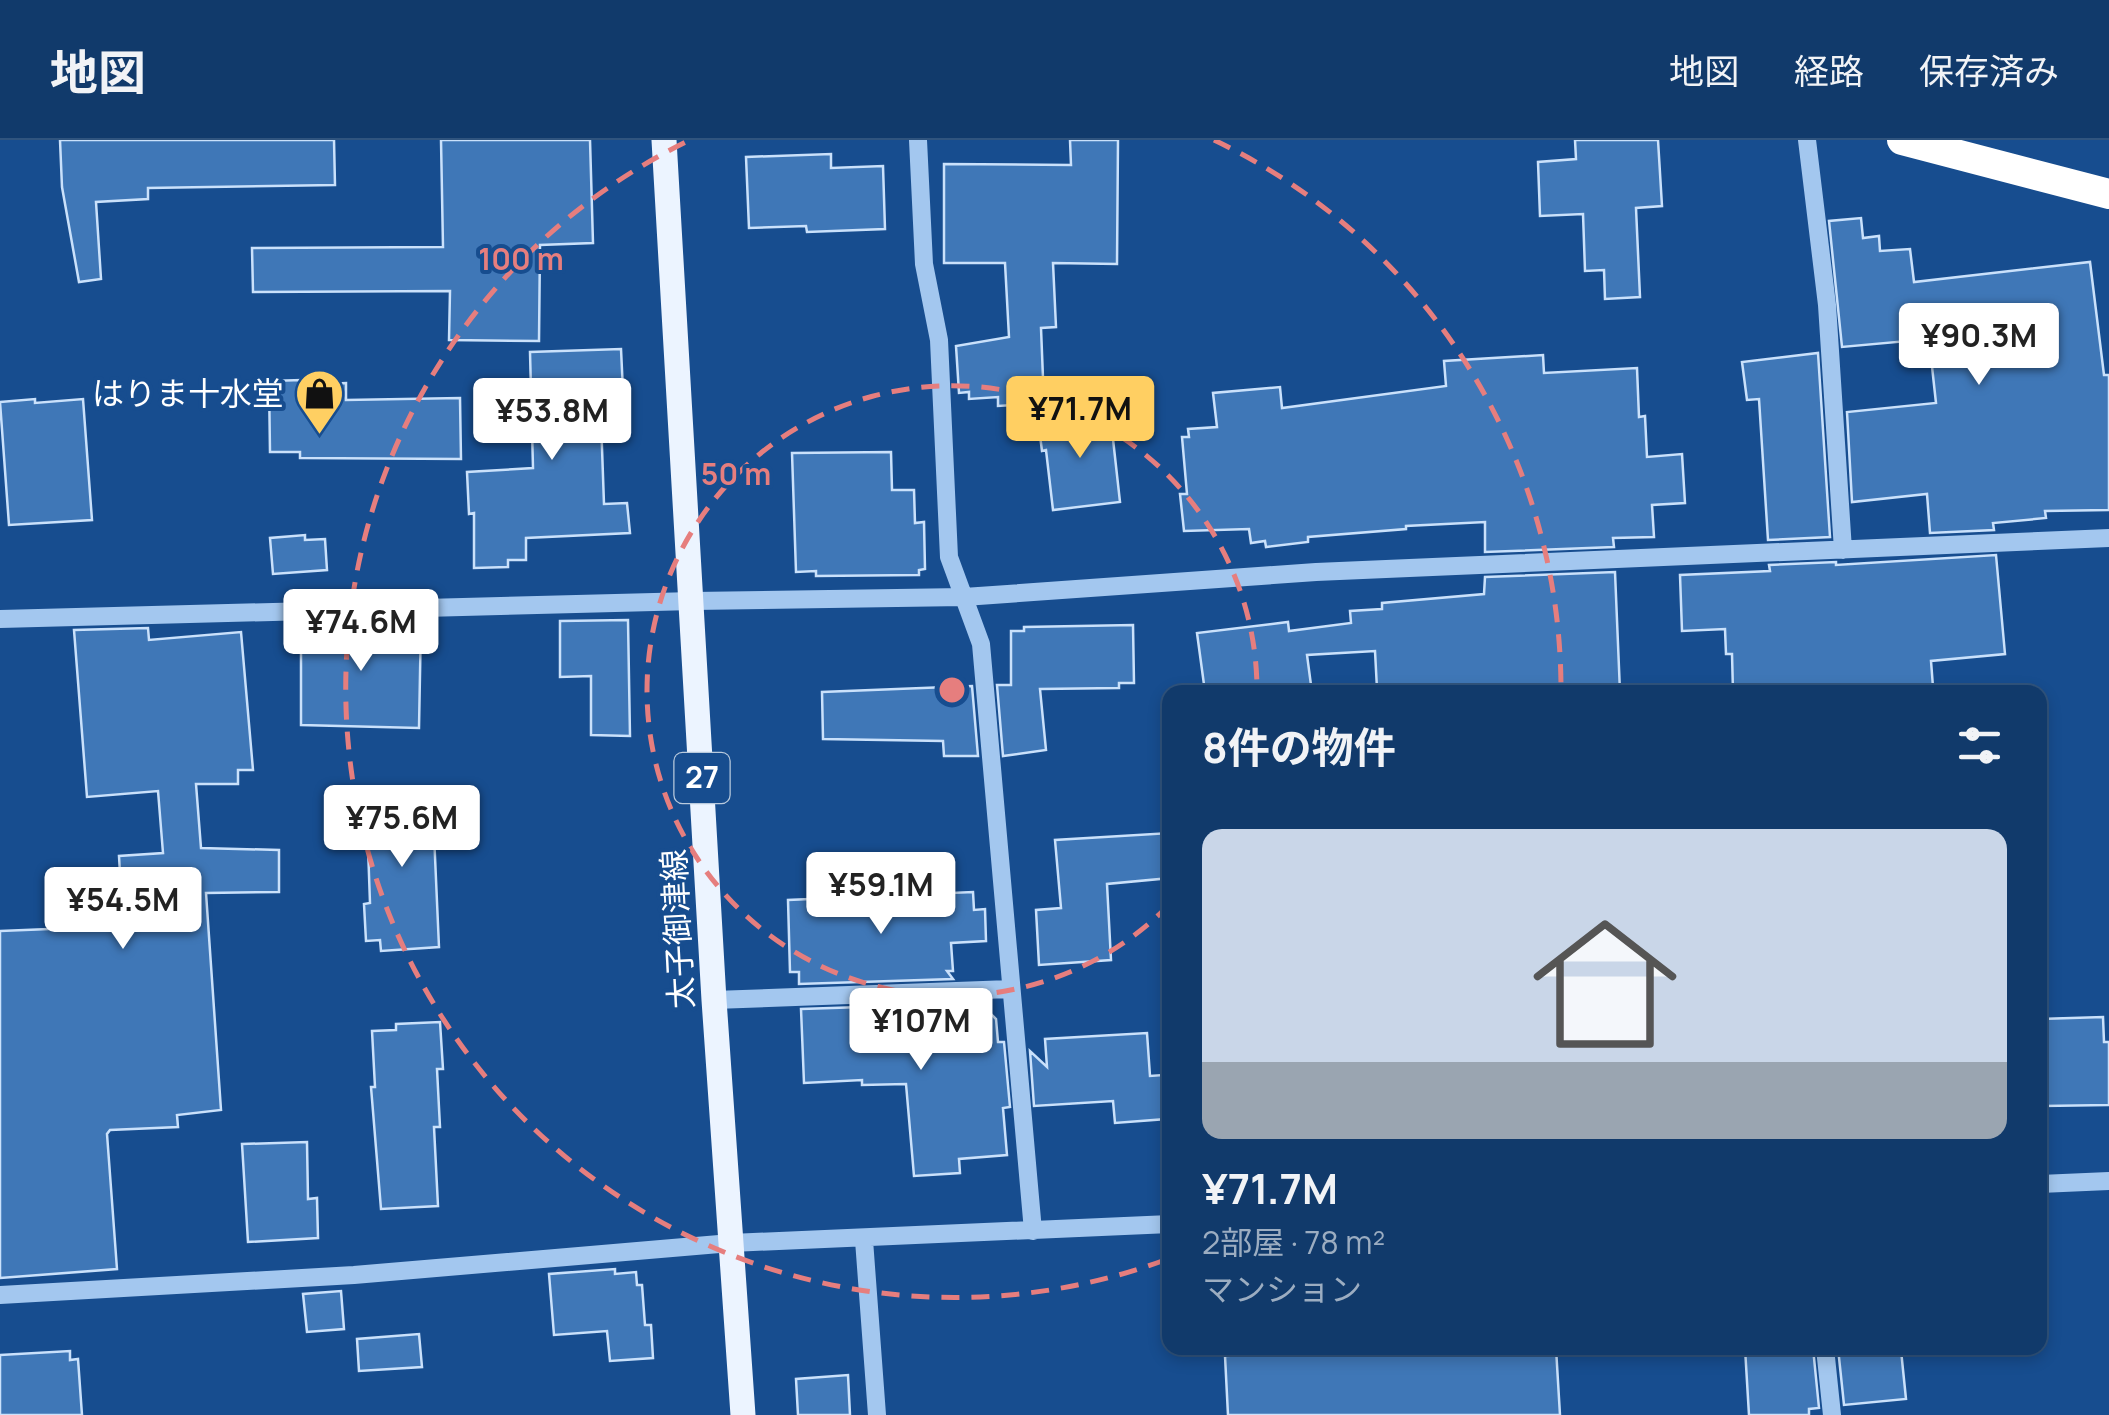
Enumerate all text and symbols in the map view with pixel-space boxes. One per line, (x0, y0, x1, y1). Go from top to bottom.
text: 地図 (50, 39, 146, 104)
text: 地図 (1669, 47, 1739, 95)
text: 経路 (1794, 47, 1864, 95)
text: 保存済み (1919, 47, 2059, 95)
text: 100 m (478, 238, 564, 279)
pin: ¥90.3M (1898, 303, 2060, 388)
text: ¥90.3M (1921, 313, 2037, 357)
shop icon: はりま十水堂 (293, 368, 345, 436)
place label: はりま十水堂 (92, 371, 284, 415)
pin: ¥71.7M (999, 376, 1161, 461)
pin: ¥53.8M (471, 378, 633, 463)
text: ¥71.7M (1028, 386, 1132, 430)
text: ¥53.8M (495, 388, 609, 432)
text: 50 m (701, 453, 771, 494)
pin: ¥74.6M (280, 589, 442, 674)
text: ¥74.6M (305, 599, 417, 643)
centre of rings (934, 672, 970, 708)
text: 8件の物件 (1202, 718, 1396, 776)
icon: filters (1952, 718, 2007, 773)
road number: 27 (674, 753, 730, 803)
pin: ¥75.6M (321, 785, 483, 870)
text: ¥75.6M (346, 795, 458, 839)
street label: 太子御津線 (651, 848, 703, 1010)
pin: ¥59.1M (800, 852, 962, 937)
text: ¥59.1M (828, 862, 934, 906)
pin: ¥54.5M (42, 867, 204, 952)
text: ¥54.5M (67, 877, 179, 921)
icon: home (1515, 894, 1695, 1074)
pin: ¥107M (851, 988, 991, 1073)
text: ¥107M (871, 998, 971, 1042)
text: ¥71.7M (1202, 1159, 1338, 1217)
text: 2部屋 · 78 m² (1202, 1220, 1385, 1264)
text: マンション (1202, 1267, 1362, 1311)

